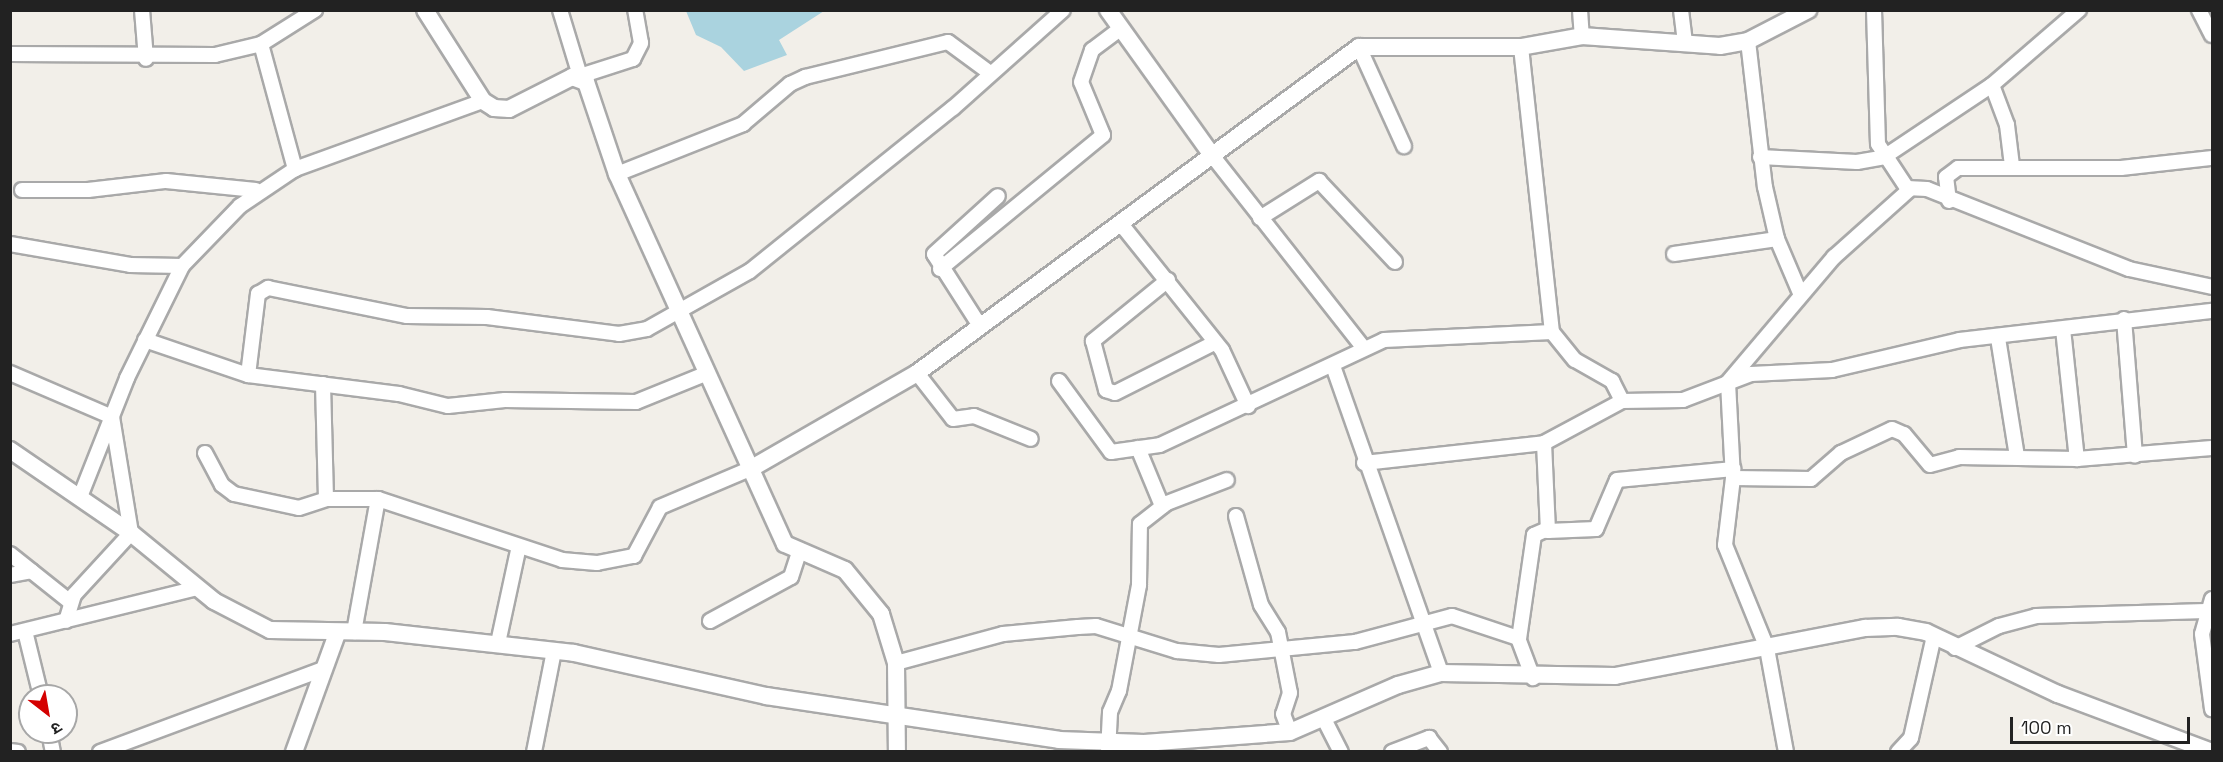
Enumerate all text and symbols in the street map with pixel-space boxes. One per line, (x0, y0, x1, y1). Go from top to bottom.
north arrow (18, 684, 78, 744)
scale bar (2013, 705, 2193, 743)
text: 100 m (2021, 716, 2072, 739)
text: उ (47, 717, 66, 740)

